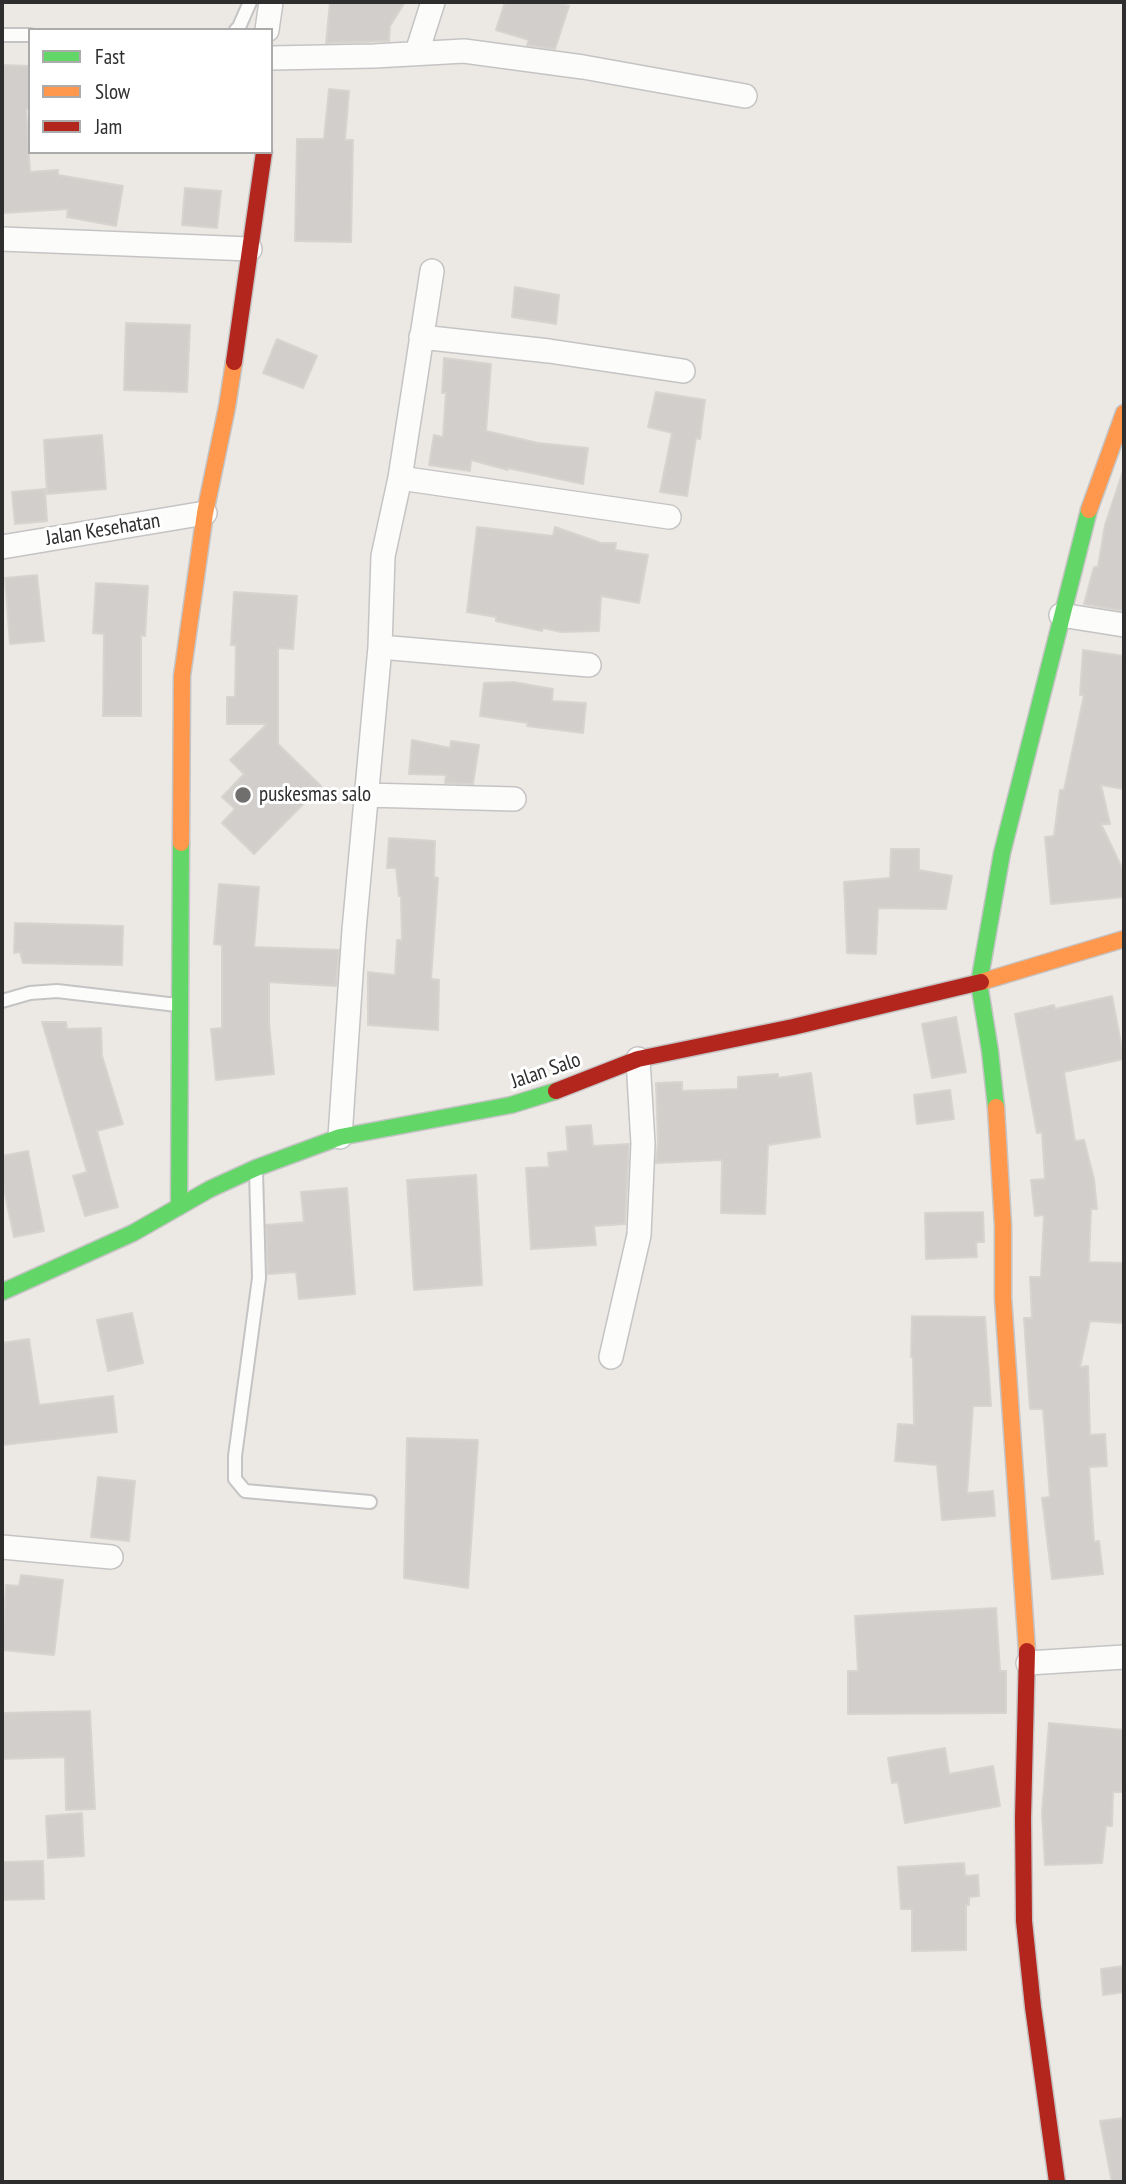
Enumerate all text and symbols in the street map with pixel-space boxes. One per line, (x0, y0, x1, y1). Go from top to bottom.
legend (28, 28, 273, 154)
text: Fast (95, 43, 125, 70)
text: Slow (95, 78, 130, 105)
text: Jam (95, 113, 122, 140)
street label: Jalan Kesehatan (44, 509, 162, 551)
place label: puskesmas salo (259, 782, 371, 808)
marker: puskesmas salo (233, 785, 253, 805)
street label: Jalan Salo (508, 1047, 584, 1095)

